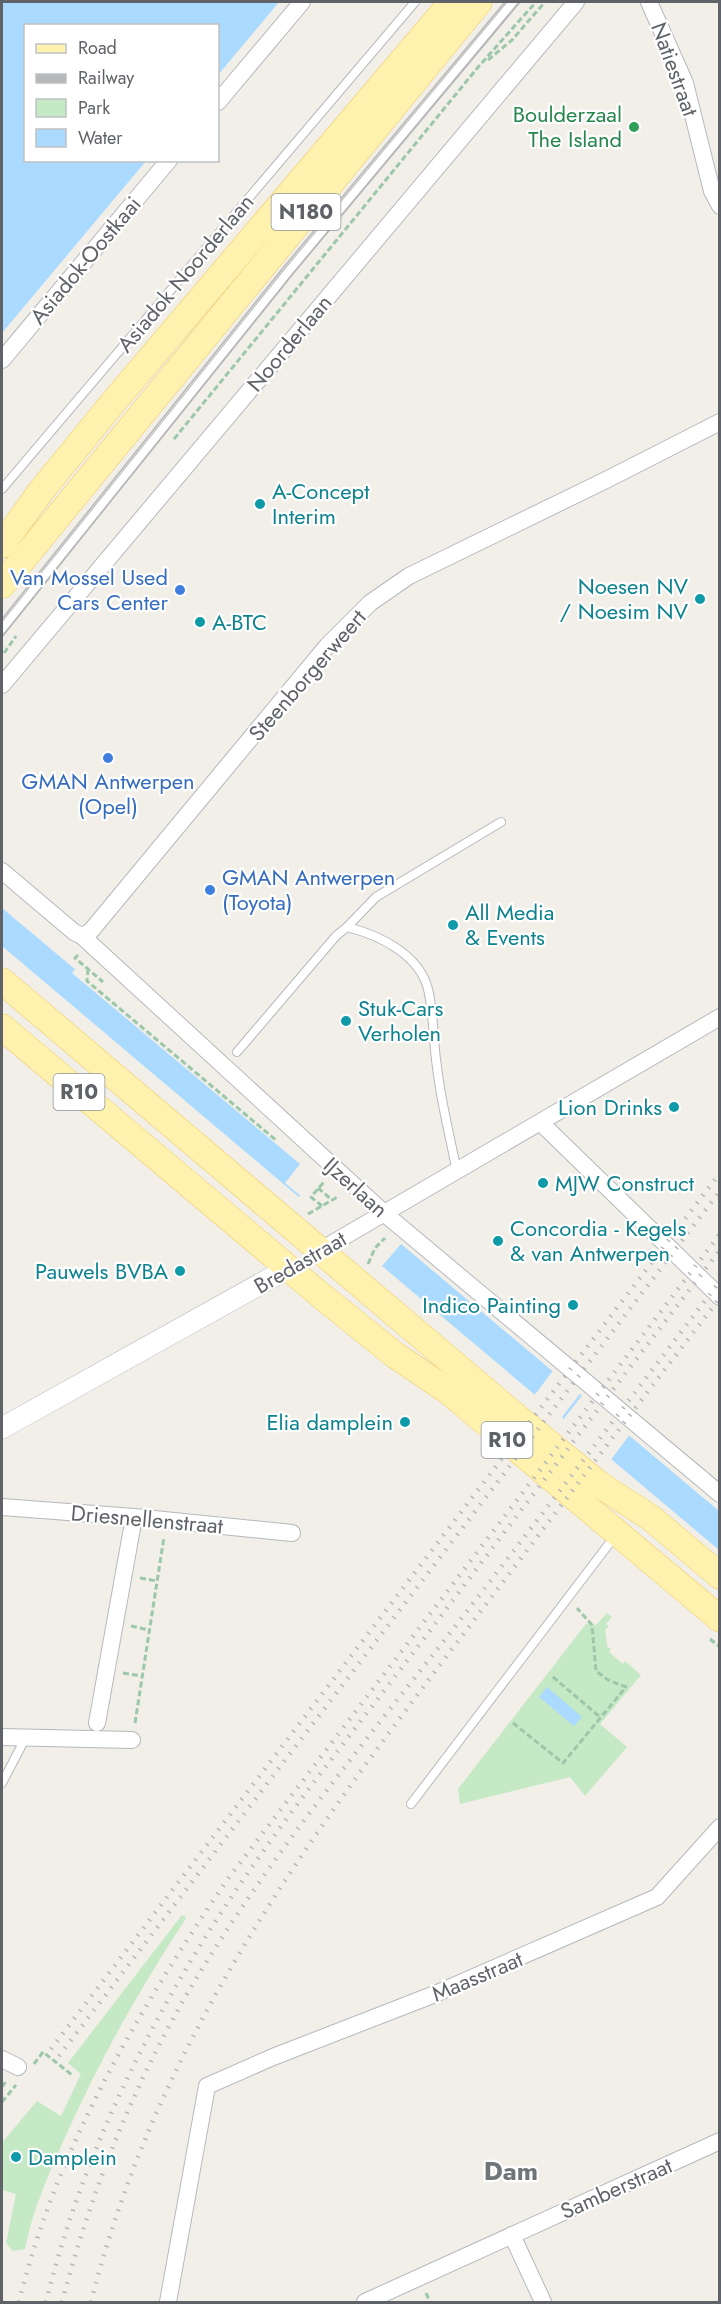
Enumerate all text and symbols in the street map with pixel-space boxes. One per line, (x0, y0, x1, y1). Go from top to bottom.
street label: Natiestraat (643, 17, 707, 121)
legend (24, 24, 219, 162)
text: Road (78, 35, 117, 61)
text: Railway (78, 65, 134, 91)
text: Park (78, 95, 110, 121)
place label: Boulderzaal The Island (513, 98, 622, 155)
marker: Boulderzaal The Island (627, 120, 641, 134)
text: Water (78, 125, 123, 151)
street label: Asiadok Noorderlaan (109, 187, 261, 359)
street label: Asiadok-Oostkaai (22, 189, 148, 331)
road number: N180 (272, 194, 340, 230)
street label: Noorderlaan (239, 288, 339, 398)
place label: A-Concept Interim (272, 475, 370, 532)
marker: A-Concept Interim (253, 497, 267, 511)
place label: Van Mossel Used Cars Center (10, 561, 168, 618)
place label: Noesen NV / Noesim NV (560, 570, 688, 627)
marker: Van Mossel Used Cars Center (173, 583, 187, 597)
marker: Noesen NV / Noesim NV (693, 592, 707, 606)
street label: Steenborgerweert (241, 602, 374, 748)
place label: A-BTC (212, 606, 267, 638)
marker: A-BTC (193, 615, 207, 629)
marker: GMAN Antwerpen (Opel) (101, 751, 115, 765)
place label: GMAN Antwerpen (Opel) (21, 765, 195, 822)
place label: GMAN Antwerpen (Toyota) (222, 861, 395, 918)
marker: GMAN Antwerpen (Toyota) (203, 883, 217, 897)
place label: All Media & Events (465, 896, 554, 953)
marker: All Media & Events (446, 918, 460, 932)
place label: Stuk-Cars Verholen (358, 992, 443, 1049)
marker: Stuk-Cars Verholen (339, 1014, 353, 1028)
road number: R10 (54, 1074, 104, 1110)
place label: Lion Drinks (558, 1091, 662, 1123)
marker: Lion Drinks (667, 1100, 681, 1114)
street label: IJzerlaan (317, 1149, 395, 1225)
place label: MJW Construct (555, 1167, 695, 1199)
marker: MJW Construct (536, 1176, 550, 1190)
place label: Concordia - Kegels & van Antwerpen (510, 1212, 686, 1269)
street label: Bredastraat (248, 1222, 353, 1301)
marker: Concordia - Kegels & van Antwerpen (491, 1234, 505, 1248)
place label: Pauwels BVBA (35, 1255, 168, 1287)
marker: Pauwels BVBA (173, 1264, 187, 1278)
place label: Indico Painting (422, 1289, 561, 1321)
marker: Indico Painting (566, 1298, 580, 1312)
place label: Elia damplein (266, 1406, 393, 1438)
marker: Elia damplein (398, 1415, 412, 1429)
road number: R10 (482, 1422, 532, 1458)
street label: Driesnellenstraat (70, 1496, 225, 1542)
street label: Maasstraat (427, 1942, 528, 2009)
place label: Damplein (28, 2141, 117, 2173)
street label: Samberstraat (555, 2149, 678, 2227)
marker: Damplein (9, 2150, 23, 2164)
district label: Dam (484, 2152, 538, 2190)

